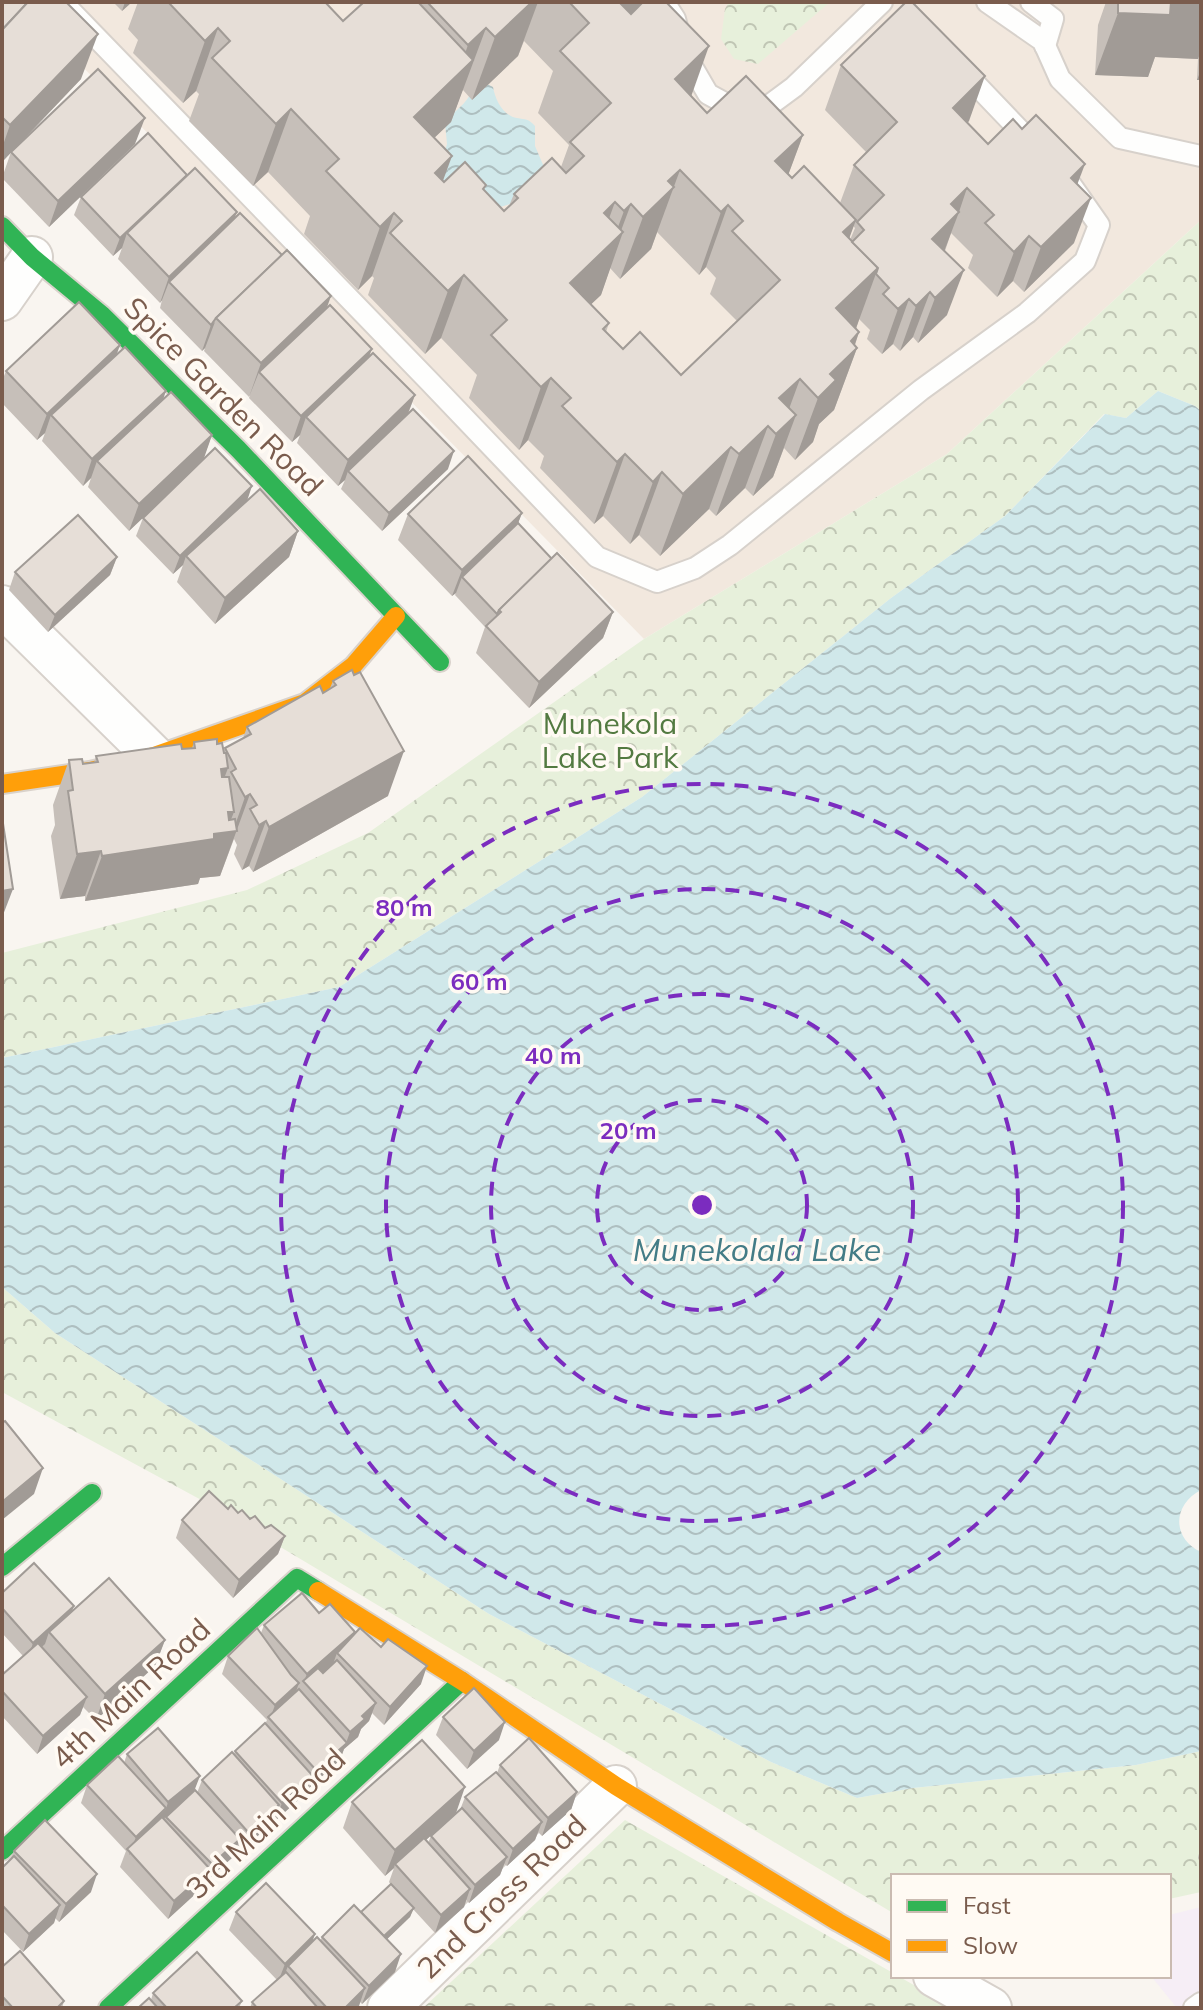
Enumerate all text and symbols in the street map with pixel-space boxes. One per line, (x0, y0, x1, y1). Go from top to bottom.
street label: Spice Garden Road (116, 289, 331, 504)
park label: Munekola Lake Park (542, 704, 679, 776)
text: 80 m (376, 892, 432, 922)
text: 60 m (451, 966, 507, 996)
text: 40 m (525, 1040, 581, 1070)
text: 20 m (600, 1115, 656, 1145)
centre of rings (688, 1191, 716, 1219)
water label: Munekolala Lake (633, 1229, 881, 1269)
street label: 4th Main Road (43, 1610, 218, 1777)
street label: 3rd Main Road (178, 1740, 353, 1907)
street label: 2nd Cross Road (409, 1806, 594, 1987)
legend (891, 1874, 1171, 1978)
text: Fast (963, 1890, 1011, 1920)
text: Slow (963, 1930, 1018, 1960)

